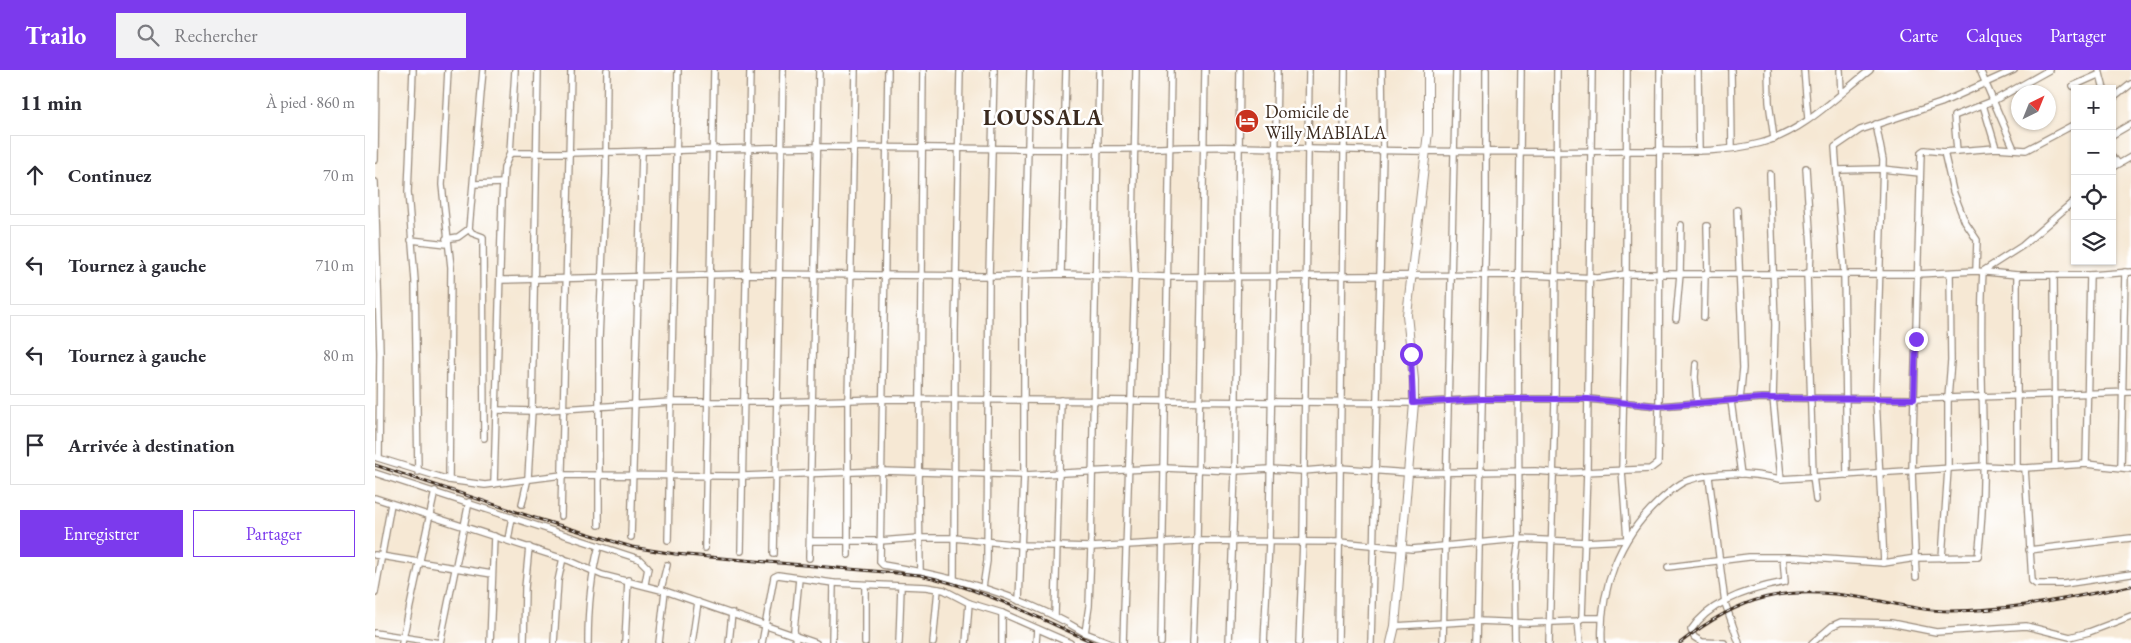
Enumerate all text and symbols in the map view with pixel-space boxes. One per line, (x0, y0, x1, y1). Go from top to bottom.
search box (116, 13, 466, 58)
text: Trailo (25, 20, 86, 51)
icon: search (134, 21, 162, 49)
text: Rechercher (174, 23, 258, 48)
text: Carte (1899, 24, 1938, 47)
text: Calques (1966, 24, 2022, 47)
text: Partager (2050, 24, 2106, 47)
north arrow (2011, 85, 2056, 130)
map controls (2071, 85, 2116, 265)
button: + (2071, 85, 2116, 130)
text: 11 min (20, 89, 82, 116)
text: À pied · 860 m (266, 92, 355, 113)
place label: Domicile de Willy MABIALA (1265, 100, 1387, 144)
district label: LOUSSALA (983, 103, 1103, 132)
hotel icon: Domicile de Willy MABIALA (1234, 108, 1260, 134)
button: − (2071, 130, 2116, 175)
icon: ahead (21, 161, 49, 189)
text: Continuez (68, 163, 152, 188)
text: 70 m (323, 165, 354, 186)
button: locate (2071, 175, 2116, 220)
button: layers (2071, 220, 2116, 265)
icon: left (21, 251, 49, 279)
text: Tournez à gauche (68, 253, 206, 278)
text: 710 m (315, 255, 354, 276)
route end (1905, 328, 1928, 351)
icon: left (21, 341, 49, 369)
text: Tournez à gauche (68, 343, 206, 368)
route start (1400, 343, 1423, 366)
text: 80 m (323, 345, 354, 366)
icon: arrive (21, 431, 49, 459)
text: Arrivée à destination (68, 433, 235, 458)
button: Enregistrer (20, 510, 183, 557)
button: Partager (193, 510, 355, 557)

